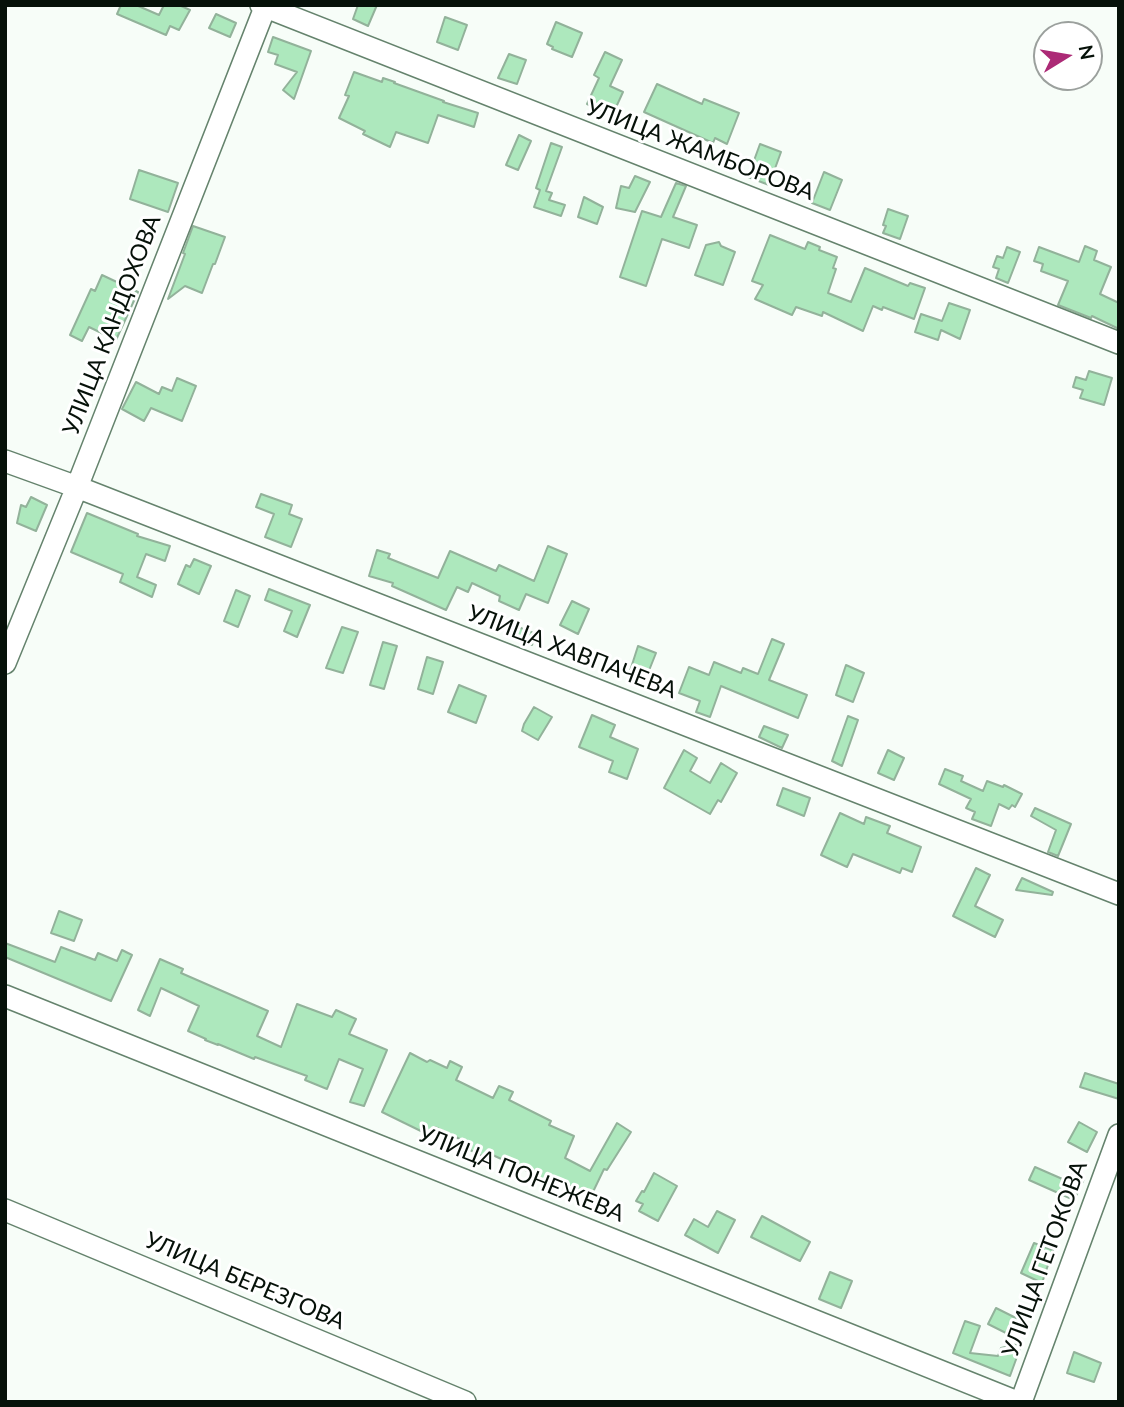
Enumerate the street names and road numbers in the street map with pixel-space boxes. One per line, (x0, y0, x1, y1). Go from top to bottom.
street label: УЛИЦА ЖАМБОРОВА (582, 94, 818, 206)
street label: УЛИЦА КАНДОХОВА (57, 211, 167, 439)
street label: УЛИЦА ХАВПАЧЕВА (463, 599, 681, 705)
street label: УЛИЦА ПОНЕЖЕВА (414, 1120, 628, 1228)
street label: УЛИЦА ГЕТОКОВА (997, 1157, 1093, 1361)
street label: УЛИЦА БЕРЕЗГОВА (141, 1226, 349, 1336)

